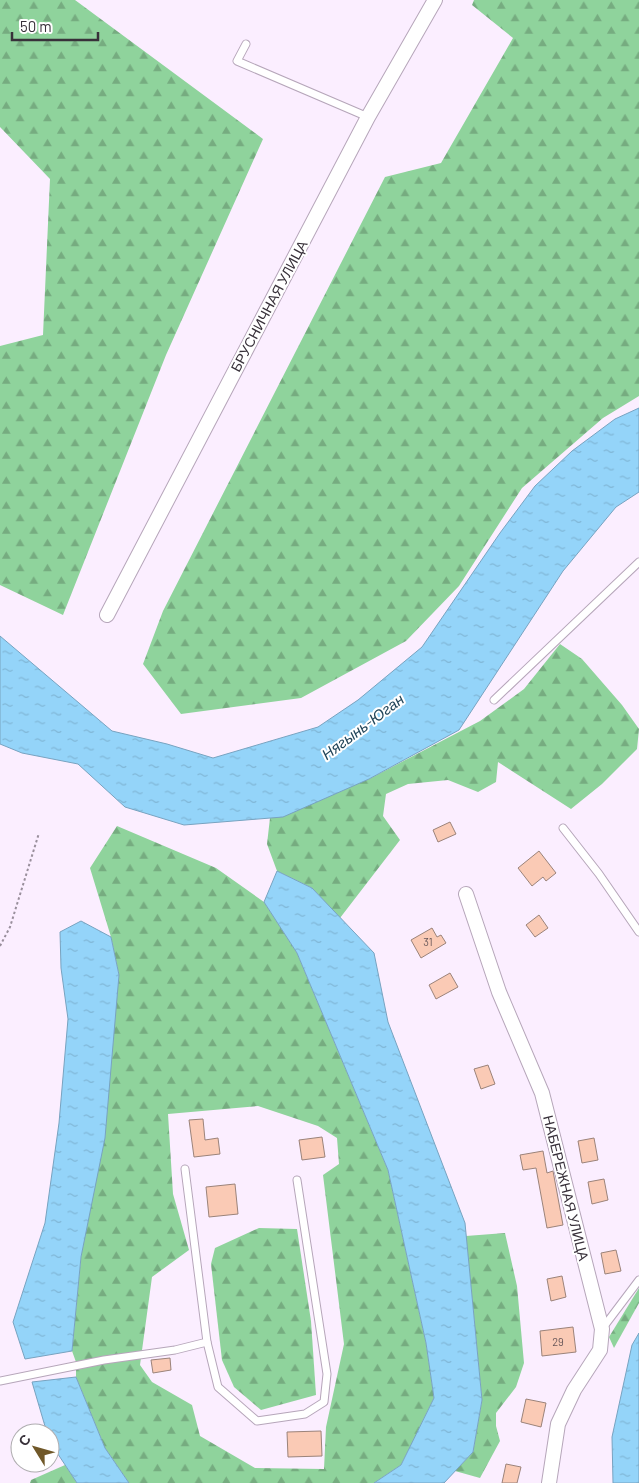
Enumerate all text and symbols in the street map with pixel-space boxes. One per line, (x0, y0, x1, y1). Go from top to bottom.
scale bar (12, 10, 99, 42)
text: 50 m (20, 17, 52, 35)
street label: БРУСНИЧНАЯ УЛИЦА (227, 237, 311, 374)
water label: Нягынь-Юган (318, 689, 407, 763)
house number: 31 (423, 935, 433, 948)
street label: НАБЕРЕЖНАЯ УЛИЦА (540, 1113, 593, 1263)
house number: 29 (552, 1335, 564, 1348)
north arrow (10, 1423, 60, 1473)
text: С (14, 1431, 34, 1449)

